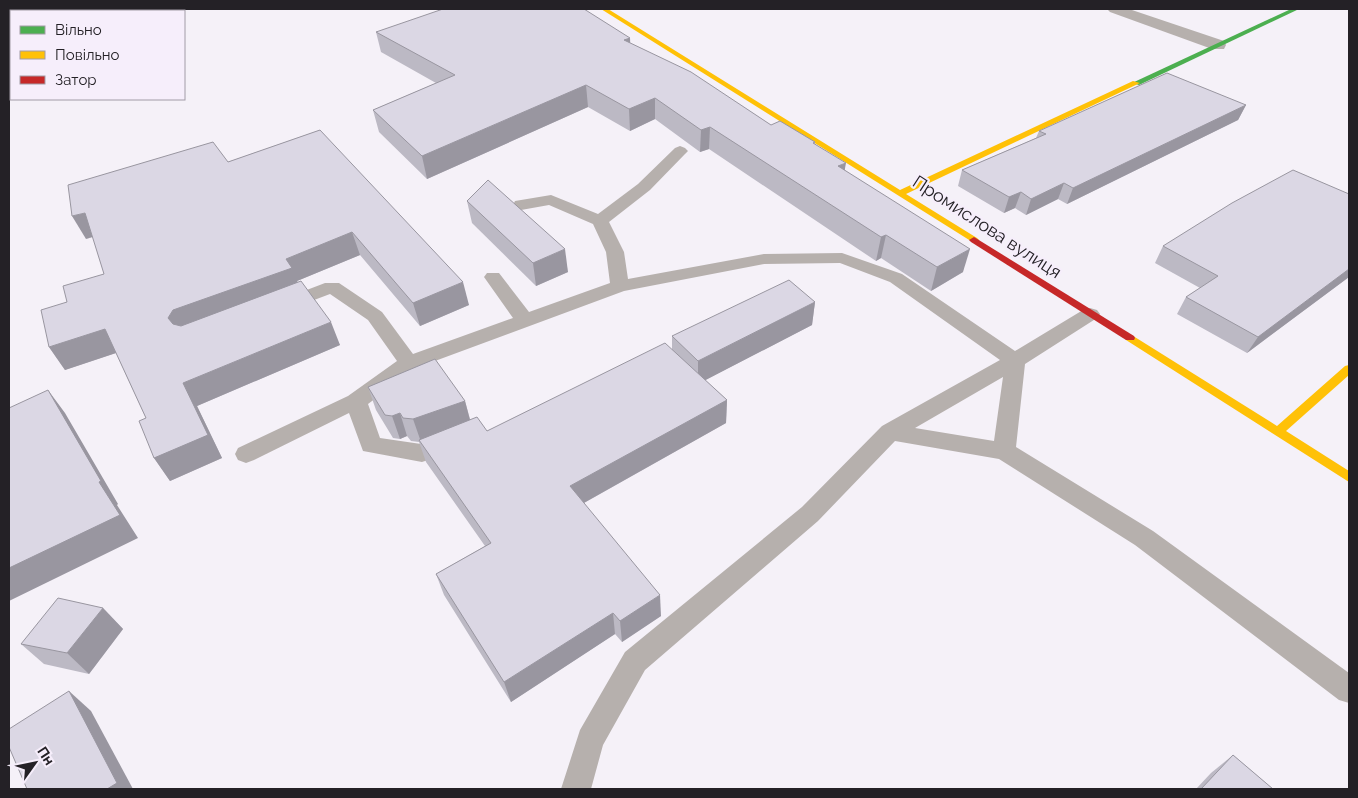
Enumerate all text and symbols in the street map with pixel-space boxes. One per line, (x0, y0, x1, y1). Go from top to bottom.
legend (10, 10, 185, 100)
text: Вільно (55, 21, 102, 39)
text: Повільно (55, 46, 120, 64)
text: Затор (55, 71, 97, 89)
street label: Промислова вулиця (909, 171, 1066, 282)
north arrow (10, 738, 60, 788)
text: Пн (34, 744, 58, 768)

